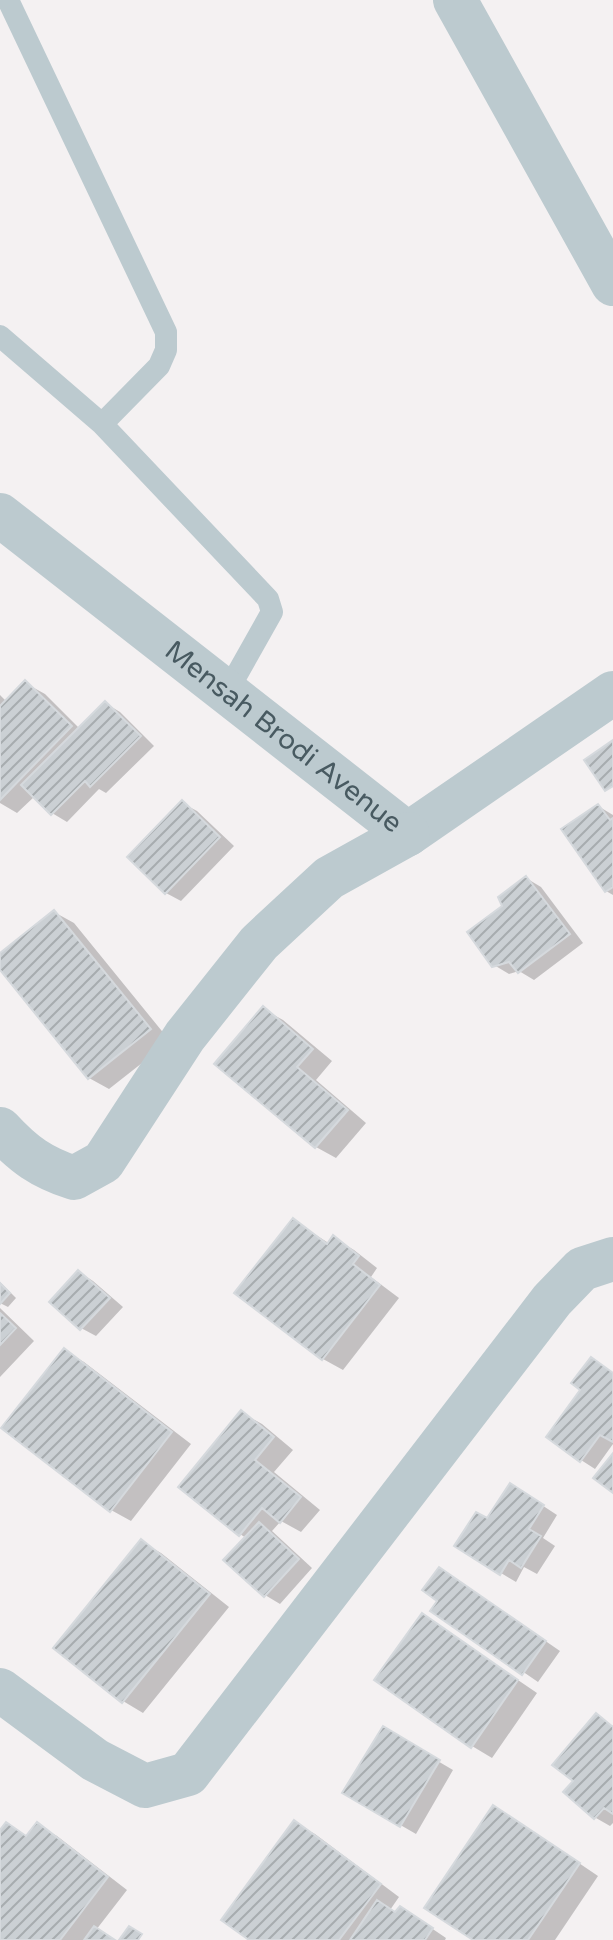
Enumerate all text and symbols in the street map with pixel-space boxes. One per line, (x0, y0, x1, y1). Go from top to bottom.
street label: Mensah Brodi Avenue (158, 633, 409, 840)

